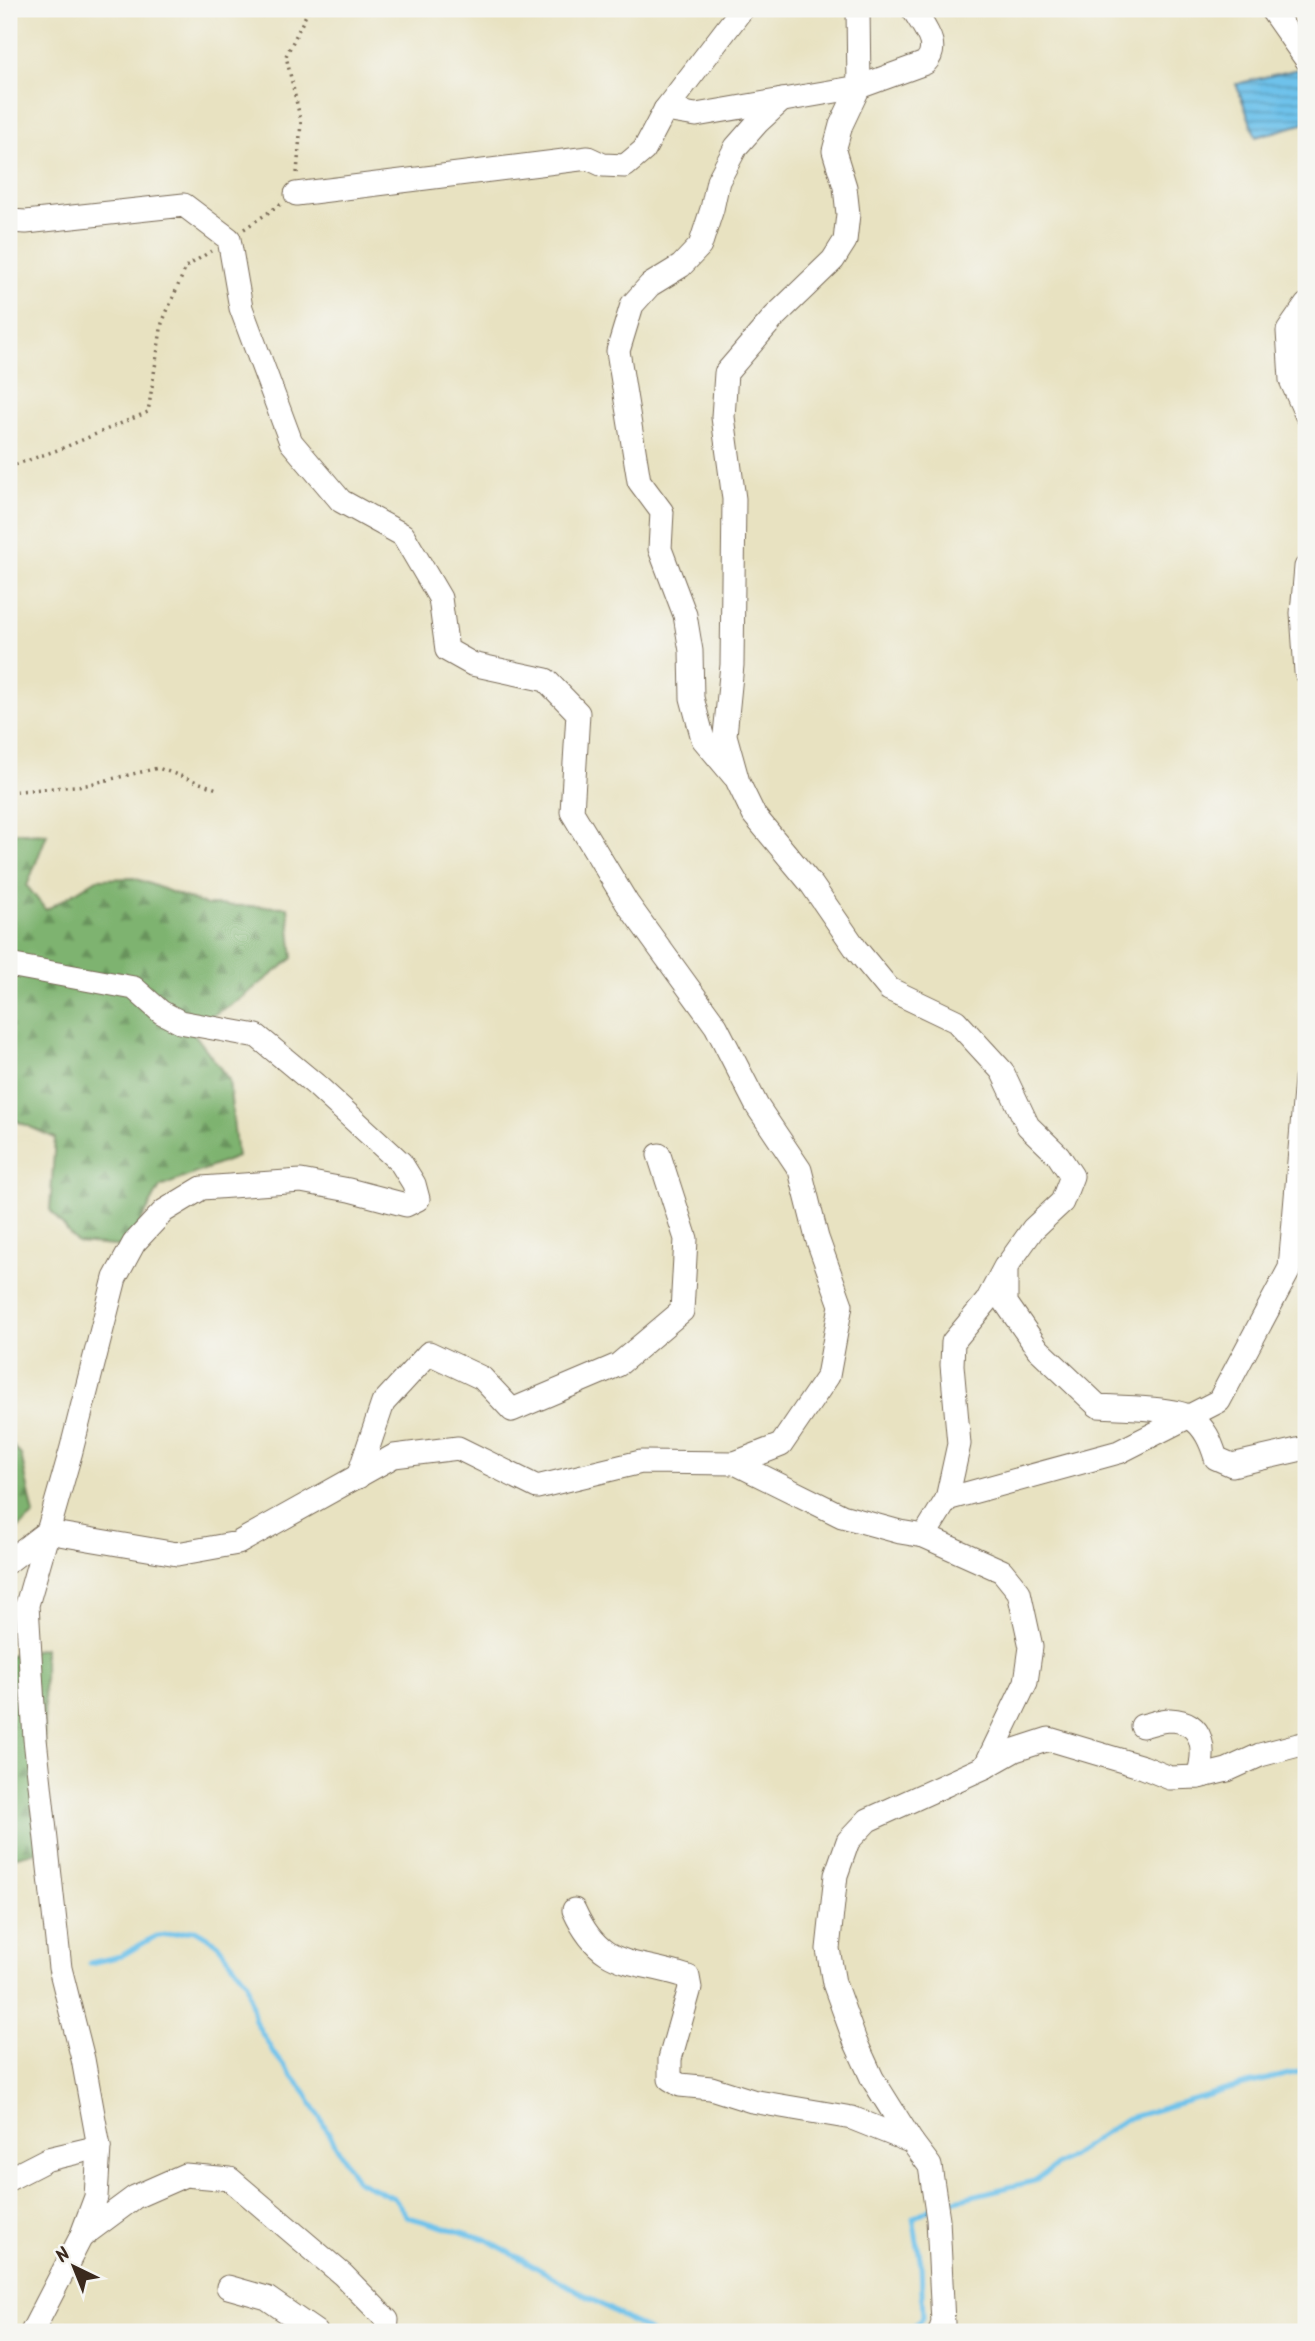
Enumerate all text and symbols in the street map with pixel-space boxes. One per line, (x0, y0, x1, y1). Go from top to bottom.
north arrow (38, 2232, 108, 2302)
text: N (49, 2241, 78, 2271)

